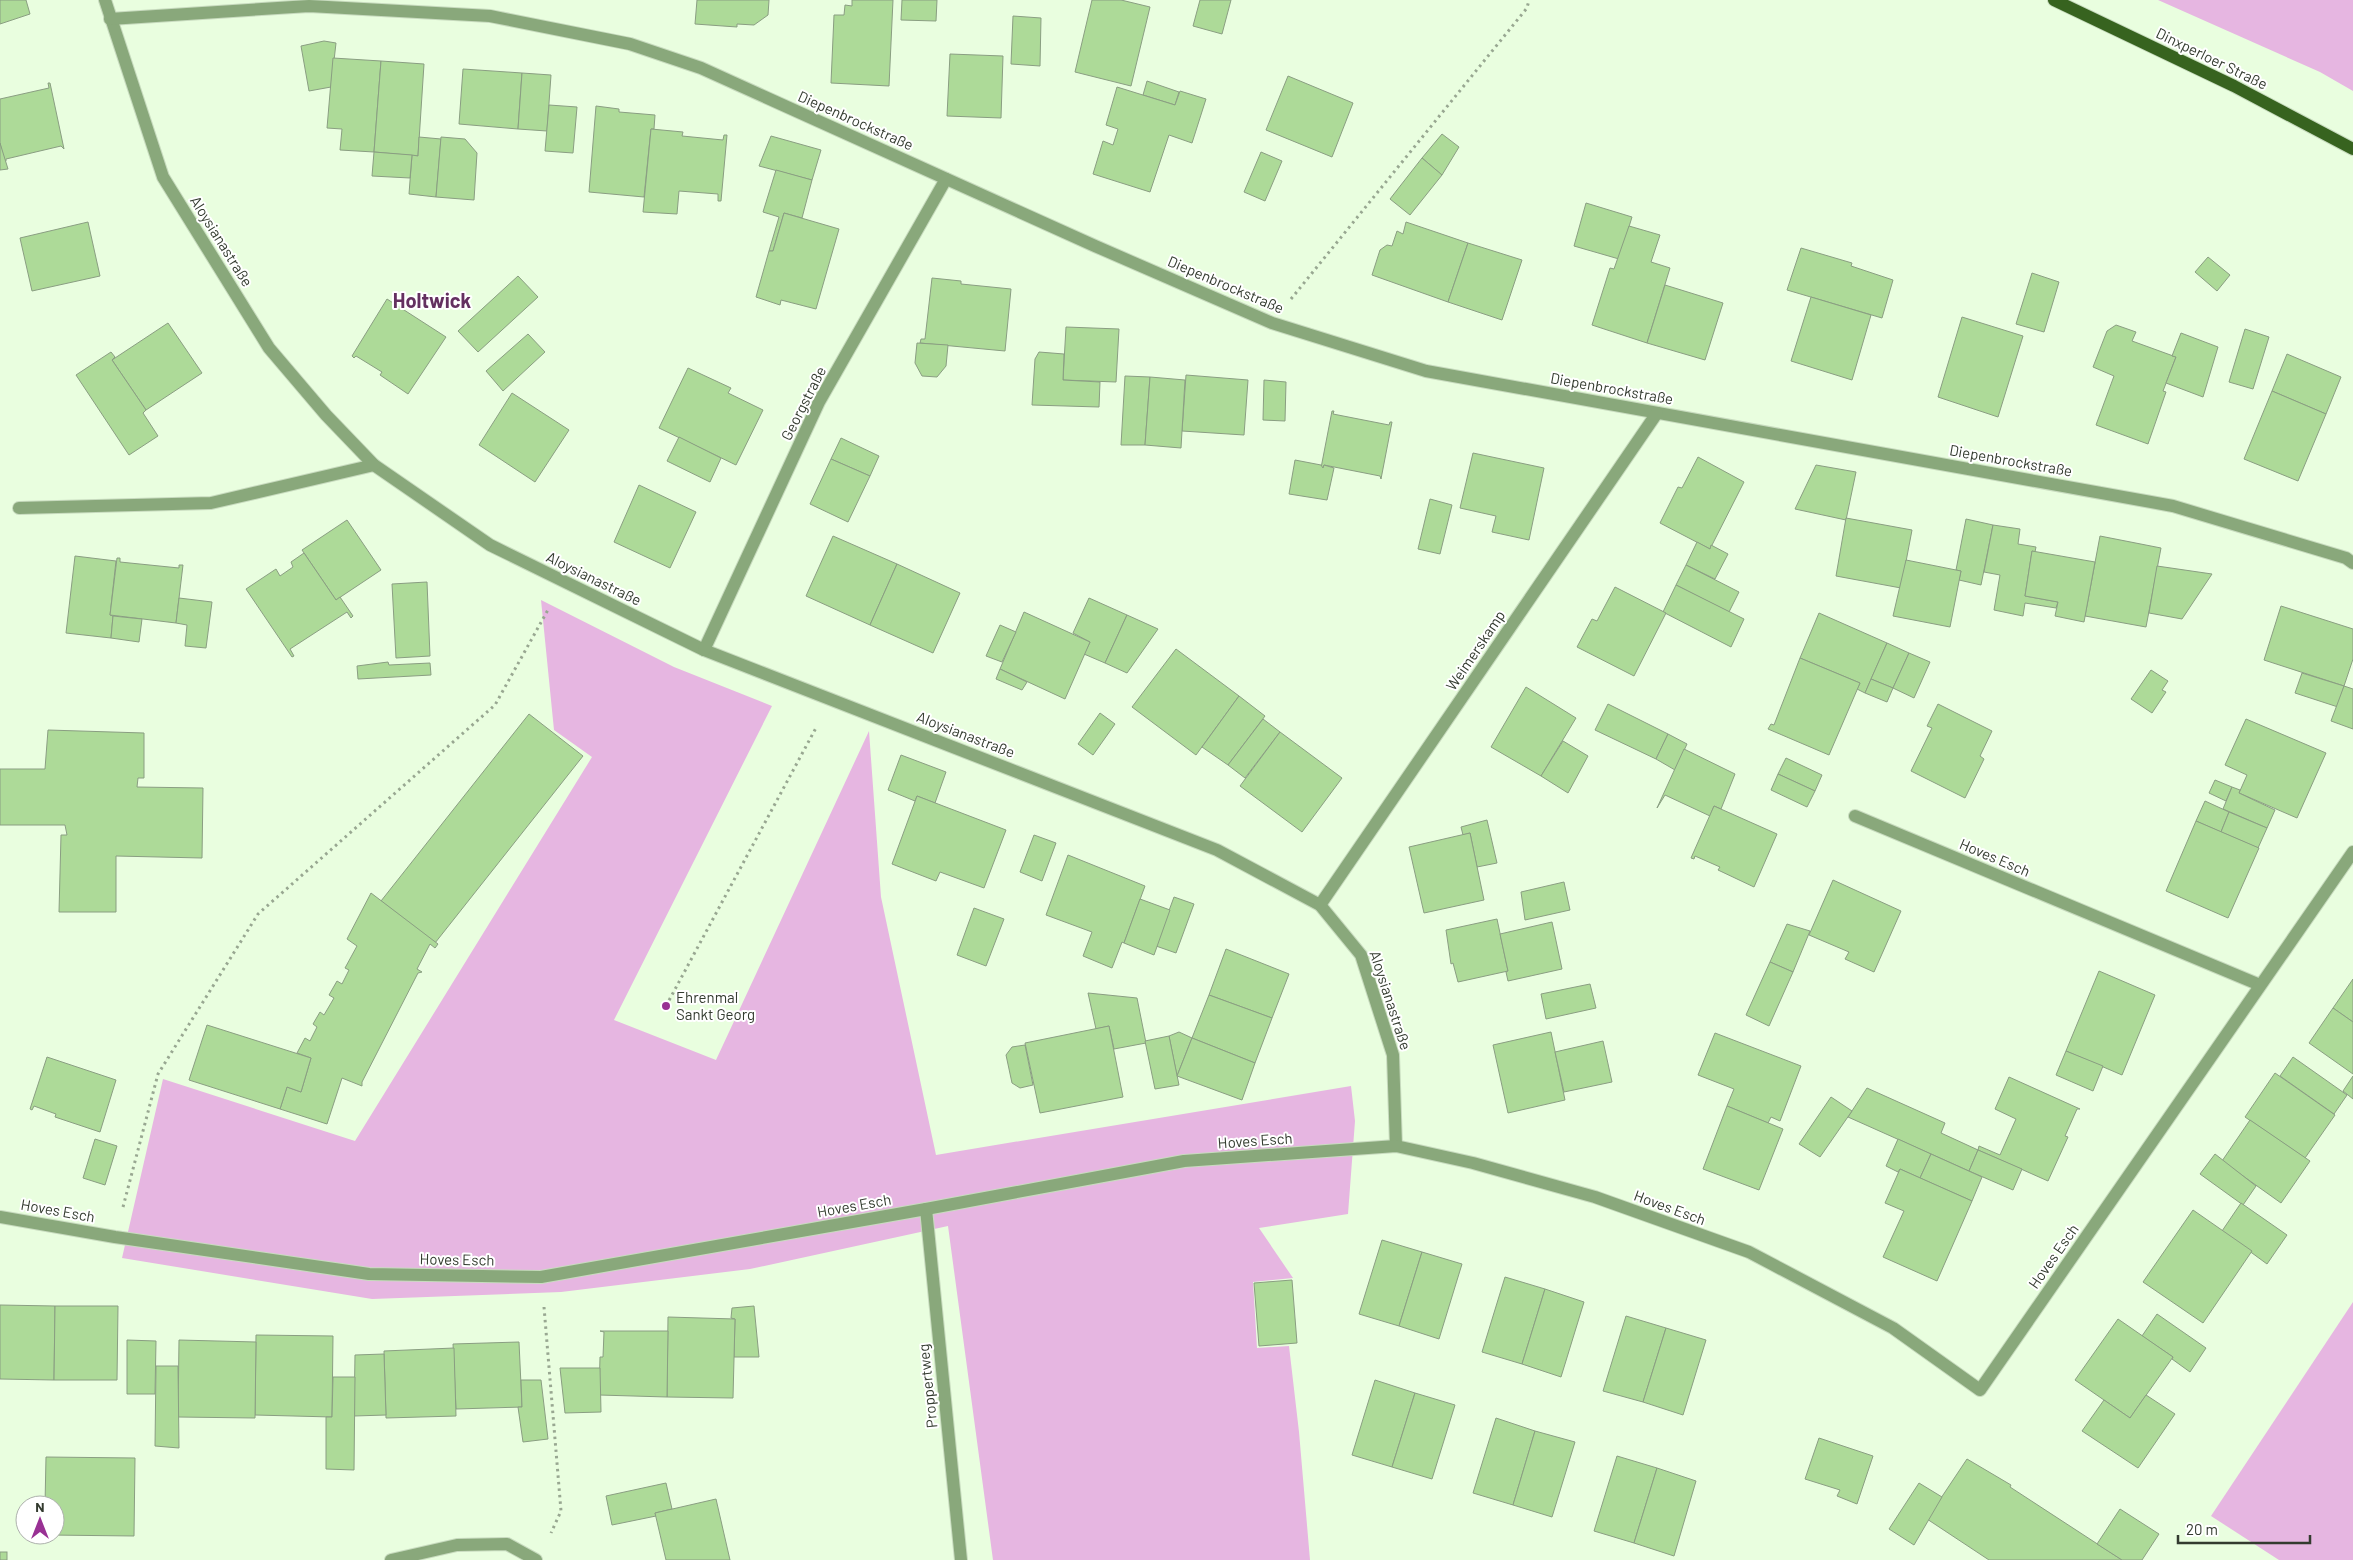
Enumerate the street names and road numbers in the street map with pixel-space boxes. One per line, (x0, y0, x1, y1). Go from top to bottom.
street label: Dinxperloer Straße (2153, 23, 2271, 93)
street label: Diepenbrockstraße (795, 86, 917, 154)
street label: Aloysianastraße (187, 192, 257, 290)
street label: Diepenbrockstraße (1165, 251, 1287, 317)
street label: Georgstraße (777, 363, 829, 443)
street label: Diepenbrockstraße (1549, 368, 1675, 408)
street label: Diepenbrockstraße (1948, 440, 2074, 480)
street label: Aloysianastraße (544, 547, 644, 609)
street label: Weimerskamp (1442, 606, 1508, 694)
street label: Aloysianastraße (914, 707, 1018, 761)
street label: Hoves Esch (1957, 834, 2033, 880)
street label: Aloysianastraße (1366, 948, 1416, 1052)
street label: Hoves Esch (1217, 1128, 1293, 1152)
street label: Hoves Esch (1632, 1186, 1708, 1228)
street label: Hoves Esch (816, 1190, 892, 1220)
street label: Hoves Esch (20, 1195, 96, 1225)
street label: Hoves Esch (2024, 1220, 2082, 1292)
street label: Hoves Esch (419, 1249, 495, 1269)
street label: Proppertweg (914, 1343, 940, 1429)

